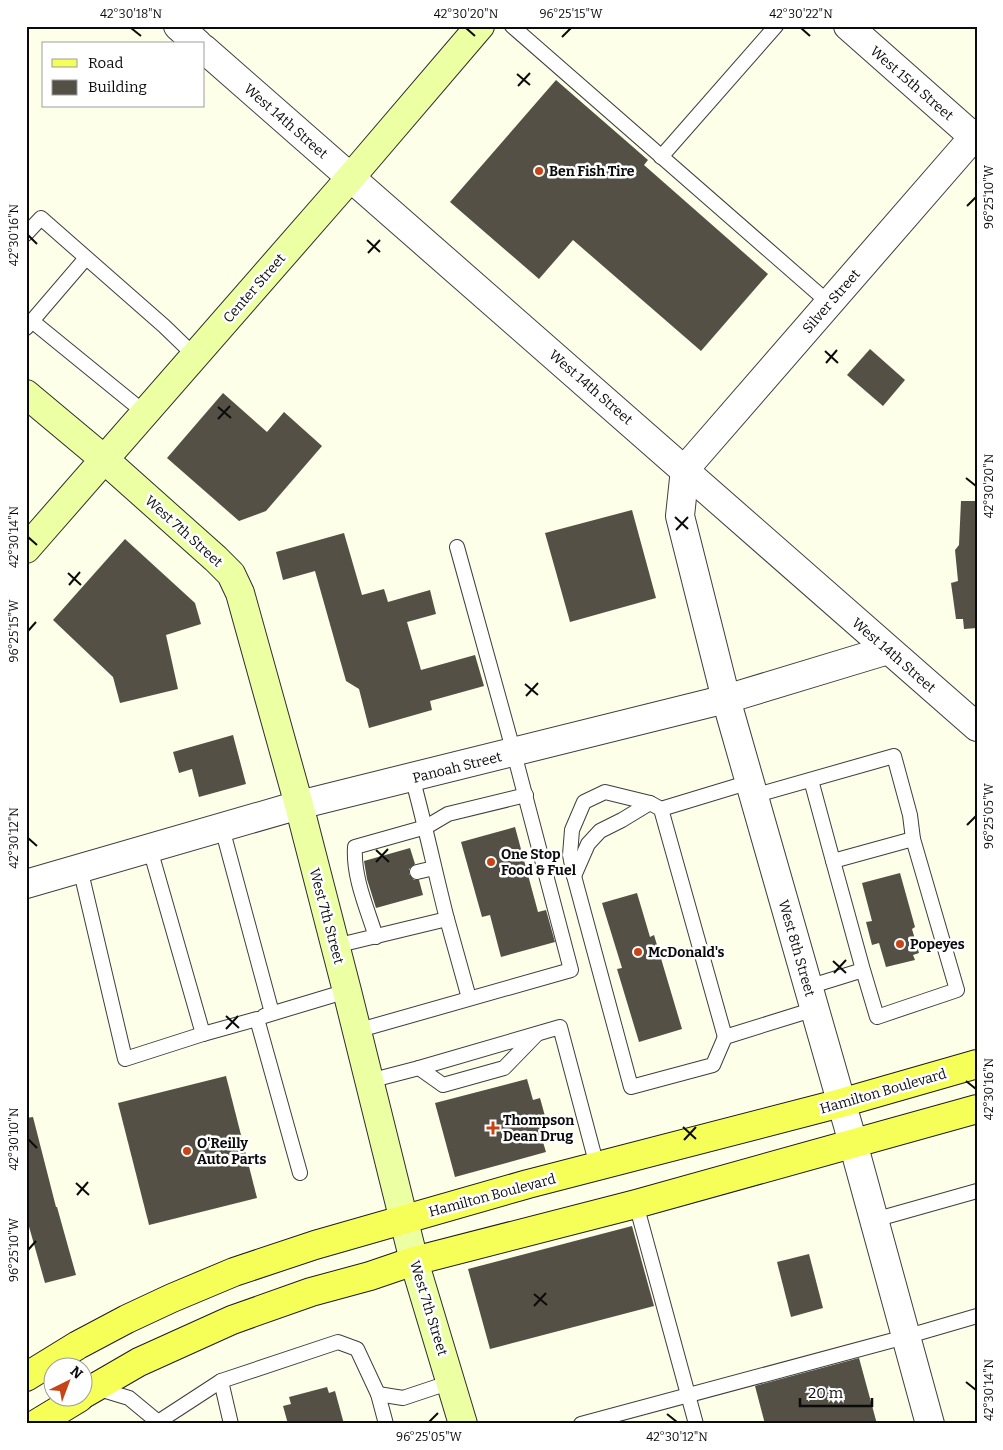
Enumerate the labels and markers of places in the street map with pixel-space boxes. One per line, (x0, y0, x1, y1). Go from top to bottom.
place label: Ben Fish Tire (549, 163, 635, 180)
marker: Ben Fish Tire (533, 165, 545, 177)
place label: One Stop Food & Fuel (501, 846, 577, 879)
marker: One Stop Food & Fuel (485, 856, 497, 868)
place label: Popeyes (910, 936, 965, 953)
marker: Popeyes (894, 938, 906, 950)
place label: McDonald's (648, 944, 724, 961)
marker: McDonald's (632, 946, 644, 958)
place label: Thompson Dean Drug (503, 1112, 574, 1145)
marker: Thompson Dean Drug (487, 1122, 499, 1134)
place label: O'Reilly Auto Parts (197, 1135, 266, 1168)
marker: O'Reilly Auto Parts (181, 1145, 193, 1157)

